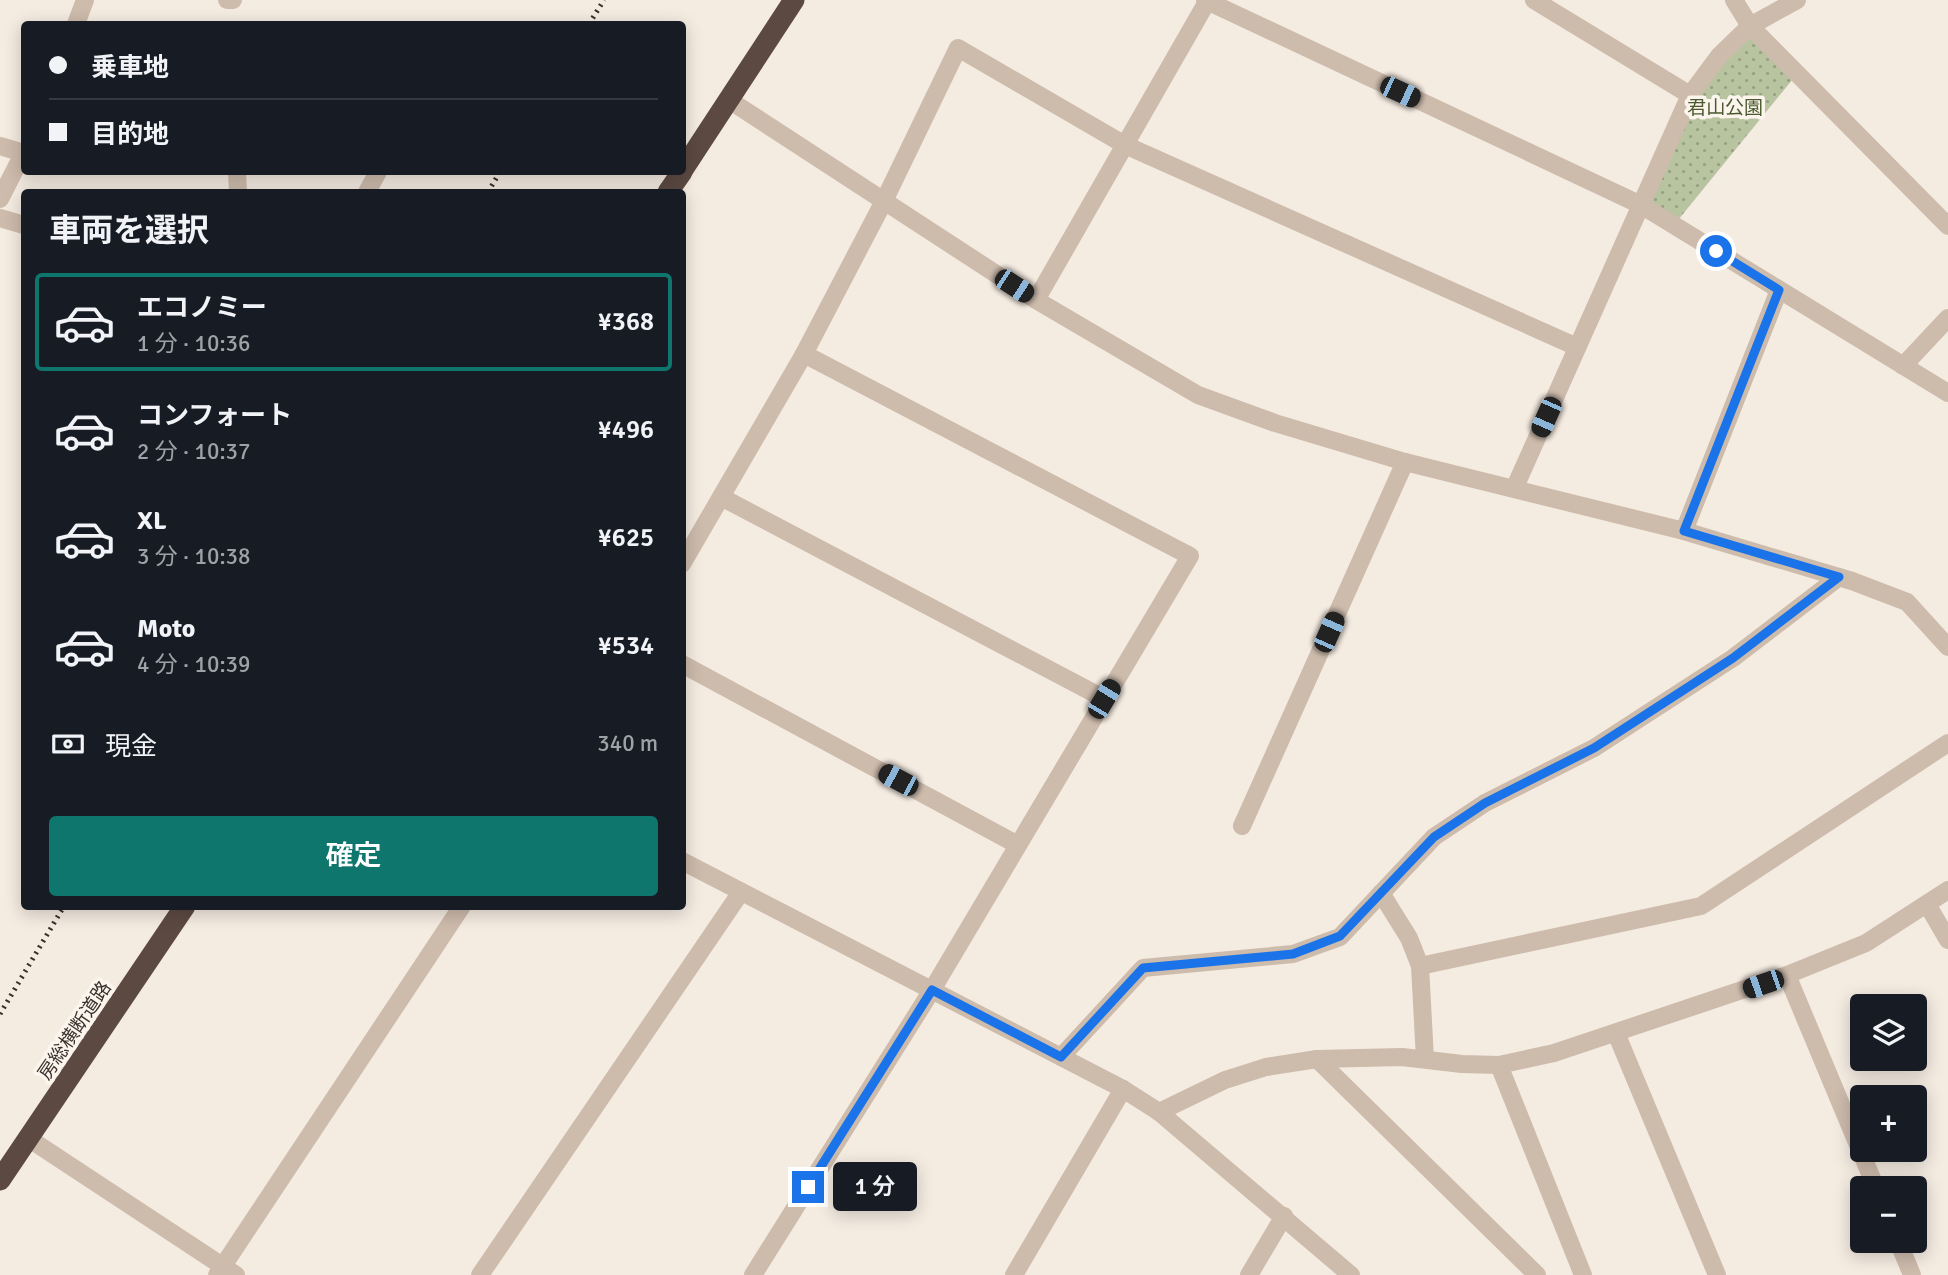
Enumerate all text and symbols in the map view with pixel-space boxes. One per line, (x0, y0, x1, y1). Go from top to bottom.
text: 乗車地 (91, 52, 169, 84)
car (1377, 74, 1424, 110)
park label: 君山公園 (1687, 96, 1763, 120)
text: 目的地 (91, 119, 169, 151)
text: 車両を選択 (49, 211, 209, 250)
route start (1700, 235, 1732, 267)
car (991, 266, 1038, 306)
icon: car (53, 291, 116, 354)
text: エコノミー (137, 292, 267, 324)
text: ¥368 (598, 306, 654, 338)
text: 1 分 · 10:36 (137, 329, 250, 358)
car (1528, 394, 1565, 440)
icon: car (53, 399, 116, 462)
text: コンフォート (137, 400, 292, 432)
text: ¥496 (598, 414, 654, 446)
text: 2 分 · 10:37 (137, 437, 250, 466)
text: XL (137, 505, 167, 537)
icon: car (53, 507, 116, 570)
text: ¥625 (598, 522, 654, 554)
text: 3 分 · 10:38 (137, 542, 250, 571)
car (1311, 609, 1348, 655)
text: Moto (137, 613, 195, 645)
icon: car (53, 615, 116, 678)
text: ¥534 (598, 630, 654, 662)
text: 4 分 · 10:39 (137, 650, 250, 679)
car (1085, 676, 1124, 722)
icon: cash (49, 725, 87, 763)
text: 340 m (597, 729, 658, 758)
text: 現金 (105, 731, 157, 763)
car (875, 761, 922, 799)
button: 確定 (49, 816, 658, 896)
car (1740, 967, 1787, 1001)
street label: 房総横断道路 (33, 977, 117, 1085)
map controls (1850, 994, 1927, 1253)
button: layers (1850, 994, 1927, 1071)
button: + (1850, 1085, 1927, 1162)
callout: 1 分 (832, 1162, 917, 1212)
route end (792, 1171, 824, 1203)
text: 1 分 (855, 1172, 895, 1201)
button: − (1850, 1176, 1927, 1253)

